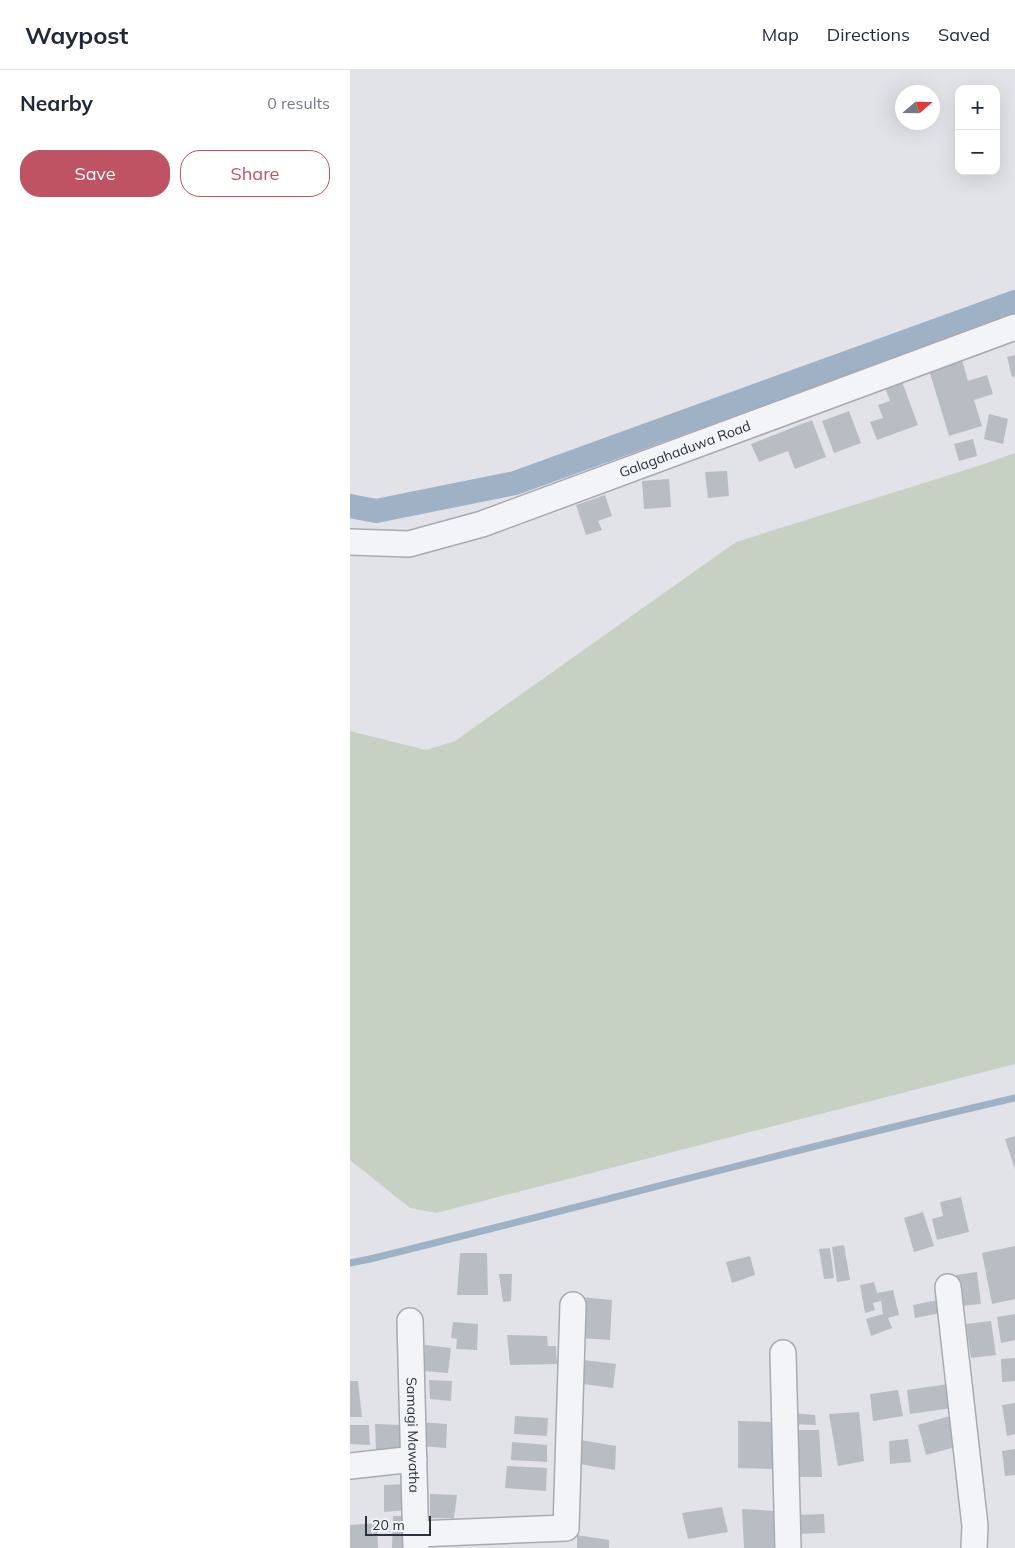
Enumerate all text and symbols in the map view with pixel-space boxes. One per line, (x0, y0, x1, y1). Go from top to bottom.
text: Waypost (25, 20, 128, 50)
text: Map (762, 23, 799, 46)
text: Directions (827, 23, 910, 46)
text: Saved (938, 23, 990, 46)
north arrow (895, 85, 940, 130)
map controls (955, 85, 1000, 175)
button: + (955, 85, 1000, 130)
text: Nearby (20, 90, 93, 116)
text: 0 results (267, 93, 330, 113)
button: − (955, 130, 1000, 175)
button: Save (20, 150, 170, 197)
button: Share (180, 150, 330, 197)
street label: Galagahaduwa Road (617, 417, 753, 482)
street label: Samagi Mawatha (402, 1377, 424, 1493)
scale bar (365, 1513, 431, 1536)
text: 20 m (372, 1516, 405, 1534)

